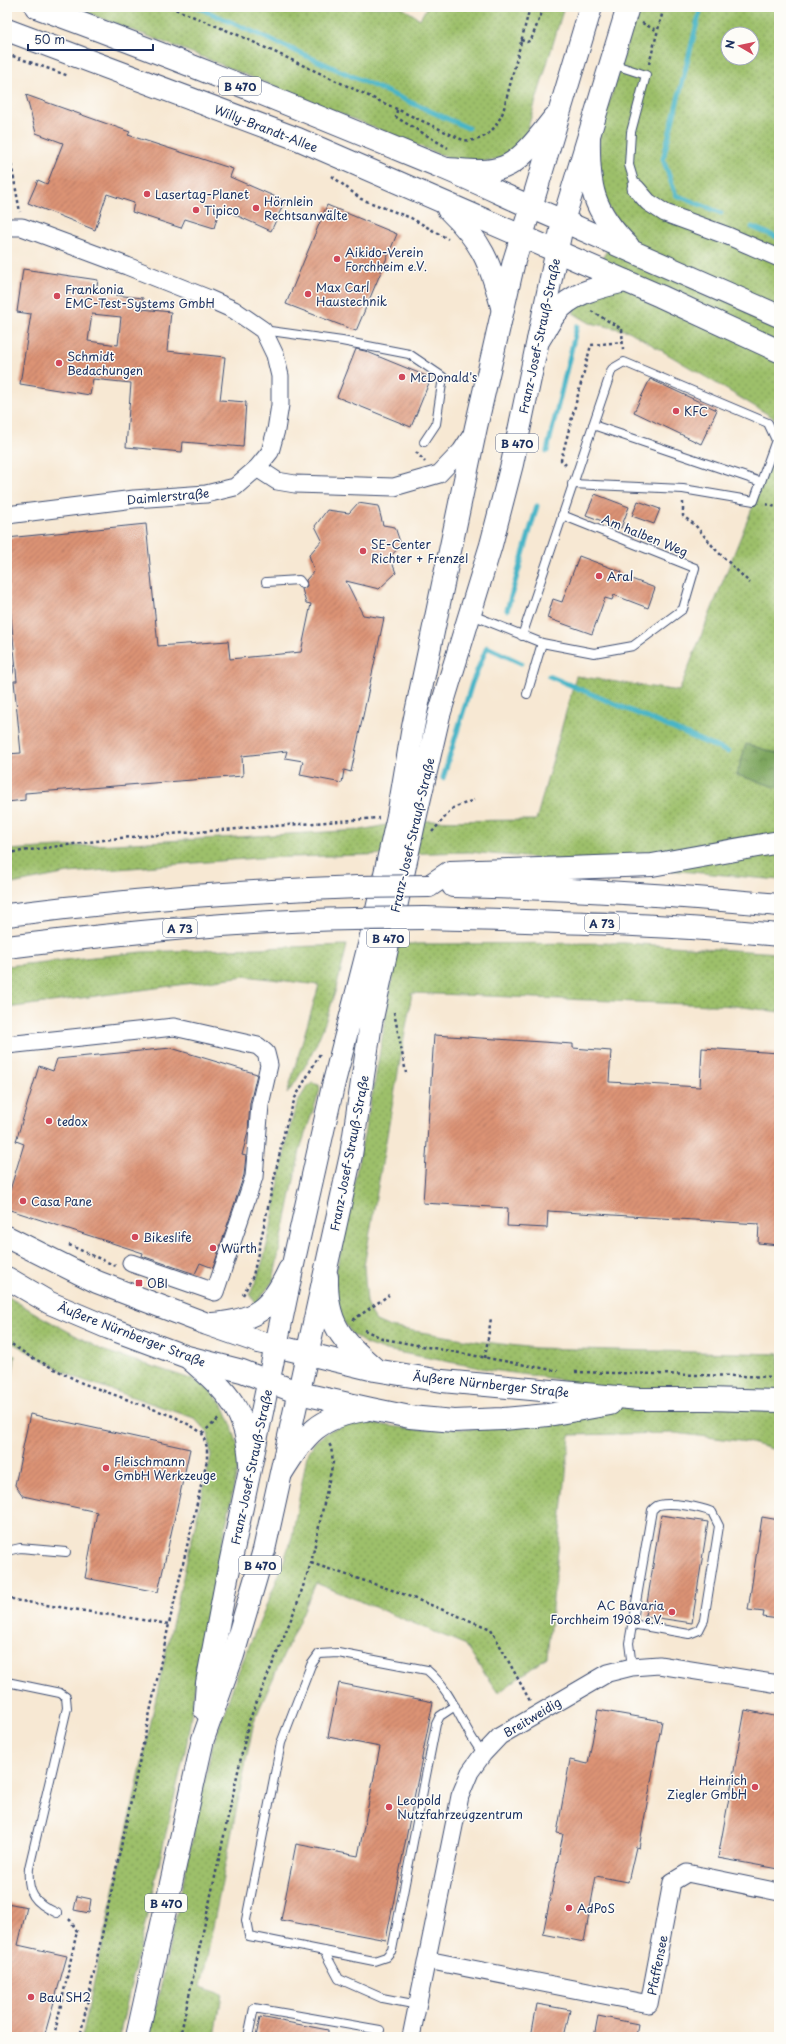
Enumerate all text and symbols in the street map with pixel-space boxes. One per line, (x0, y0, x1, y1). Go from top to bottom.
scale bar (28, 26, 153, 52)
north arrow (720, 26, 760, 66)
text: 50 m (34, 30, 65, 48)
text: N (721, 38, 739, 50)
road number: B 470 (219, 77, 261, 95)
street label: Willy-Brandt-Allee (211, 100, 321, 156)
place label: Lasertag-Planet (155, 185, 249, 203)
marker: Lasertag-Planet (142, 189, 152, 199)
place label: Hörnlein Rechtsanwälte (264, 192, 348, 224)
place label: Tipico (204, 201, 239, 219)
marker: Hörnlein Rechtsanwälte (251, 203, 261, 213)
marker: Tipico (191, 205, 201, 215)
place label: Aikido-Verein Forchheim e.V. (345, 243, 427, 275)
marker: Aikido-Verein Forchheim e.V. (332, 254, 342, 264)
street label: Franz-Josef-Strauß-Straße (514, 257, 564, 415)
place label: Max Carl Haustechnik (316, 278, 387, 310)
place label: Frankonia EMC-Test-Systems GmbH (65, 280, 215, 312)
marker: Max Carl Haustechnik (303, 289, 313, 299)
marker: Frankonia EMC-Test-Systems GmbH (52, 291, 62, 301)
place label: Schmidt Bedachungen (67, 347, 143, 379)
marker: Schmidt Bedachungen (54, 358, 64, 368)
place label: McDonald's (410, 368, 478, 386)
marker: McDonald's (397, 372, 407, 382)
place label: KFC (684, 402, 708, 420)
marker: KFC (671, 406, 681, 416)
road number: B 470 (496, 434, 538, 452)
street label: Daimlerstraße (126, 483, 210, 509)
street label: Am halben Weg (599, 510, 691, 560)
place label: SE-Center Richter + Frenzel (371, 535, 468, 567)
marker: SE-Center Richter + Frenzel (358, 546, 368, 556)
place label: Aral (607, 567, 633, 585)
marker: Aral (594, 571, 604, 581)
street label: Franz-Josef-Strauß-Straße (385, 756, 439, 914)
road number: A 73 (585, 914, 619, 932)
road number: A 73 (163, 919, 197, 937)
road number: B 470 (367, 929, 409, 947)
street label: Franz-Josef-Strauß-Straße (325, 1074, 373, 1232)
place label: tedox (57, 1112, 88, 1130)
marker: tedox (44, 1116, 54, 1126)
place label: Casa Pane (31, 1192, 93, 1210)
marker: Casa Pane (18, 1196, 28, 1206)
place label: Bikeslife (143, 1228, 192, 1246)
marker: Bikeslife (130, 1232, 140, 1242)
place label: Würth (221, 1239, 257, 1257)
marker: Würth (208, 1243, 218, 1253)
place label: OBI (147, 1274, 168, 1292)
marker: OBI (134, 1278, 144, 1288)
street label: Äußere Nürnberger Straße (56, 1297, 208, 1371)
street label: Äußere Nürnberger Straße (412, 1367, 570, 1401)
street label: Franz-Josef-Strauß-Straße (226, 1388, 276, 1546)
place label: Fleischmann GmbH Werkzeuge (114, 1452, 216, 1484)
marker: Fleischmann GmbH Werkzeuge (101, 1463, 111, 1473)
road number: B 470 (239, 1556, 281, 1574)
place label: AC Bavaria Forchheim 1908 e.V. (550, 1596, 665, 1628)
marker: AC Bavaria Forchheim 1908 e.V. (667, 1607, 677, 1617)
street label: Breitweidig (500, 1693, 564, 1741)
place label: Heinrich Ziegler GmbH (667, 1771, 747, 1803)
marker: Heinrich Ziegler GmbH (750, 1782, 760, 1792)
place label: Leopold Nutzfahrzeugzentrum (397, 1791, 523, 1823)
marker: Leopold Nutzfahrzeugzentrum (384, 1802, 394, 1812)
road number: B 470 (145, 1894, 187, 1912)
place label: AdPoS (577, 1899, 615, 1917)
marker: AdPoS (564, 1903, 574, 1913)
street label: Pfaffensee (642, 1933, 672, 1997)
place label: Bau SH2 (39, 1988, 91, 2006)
marker: Bau SH2 (26, 1992, 36, 2002)

